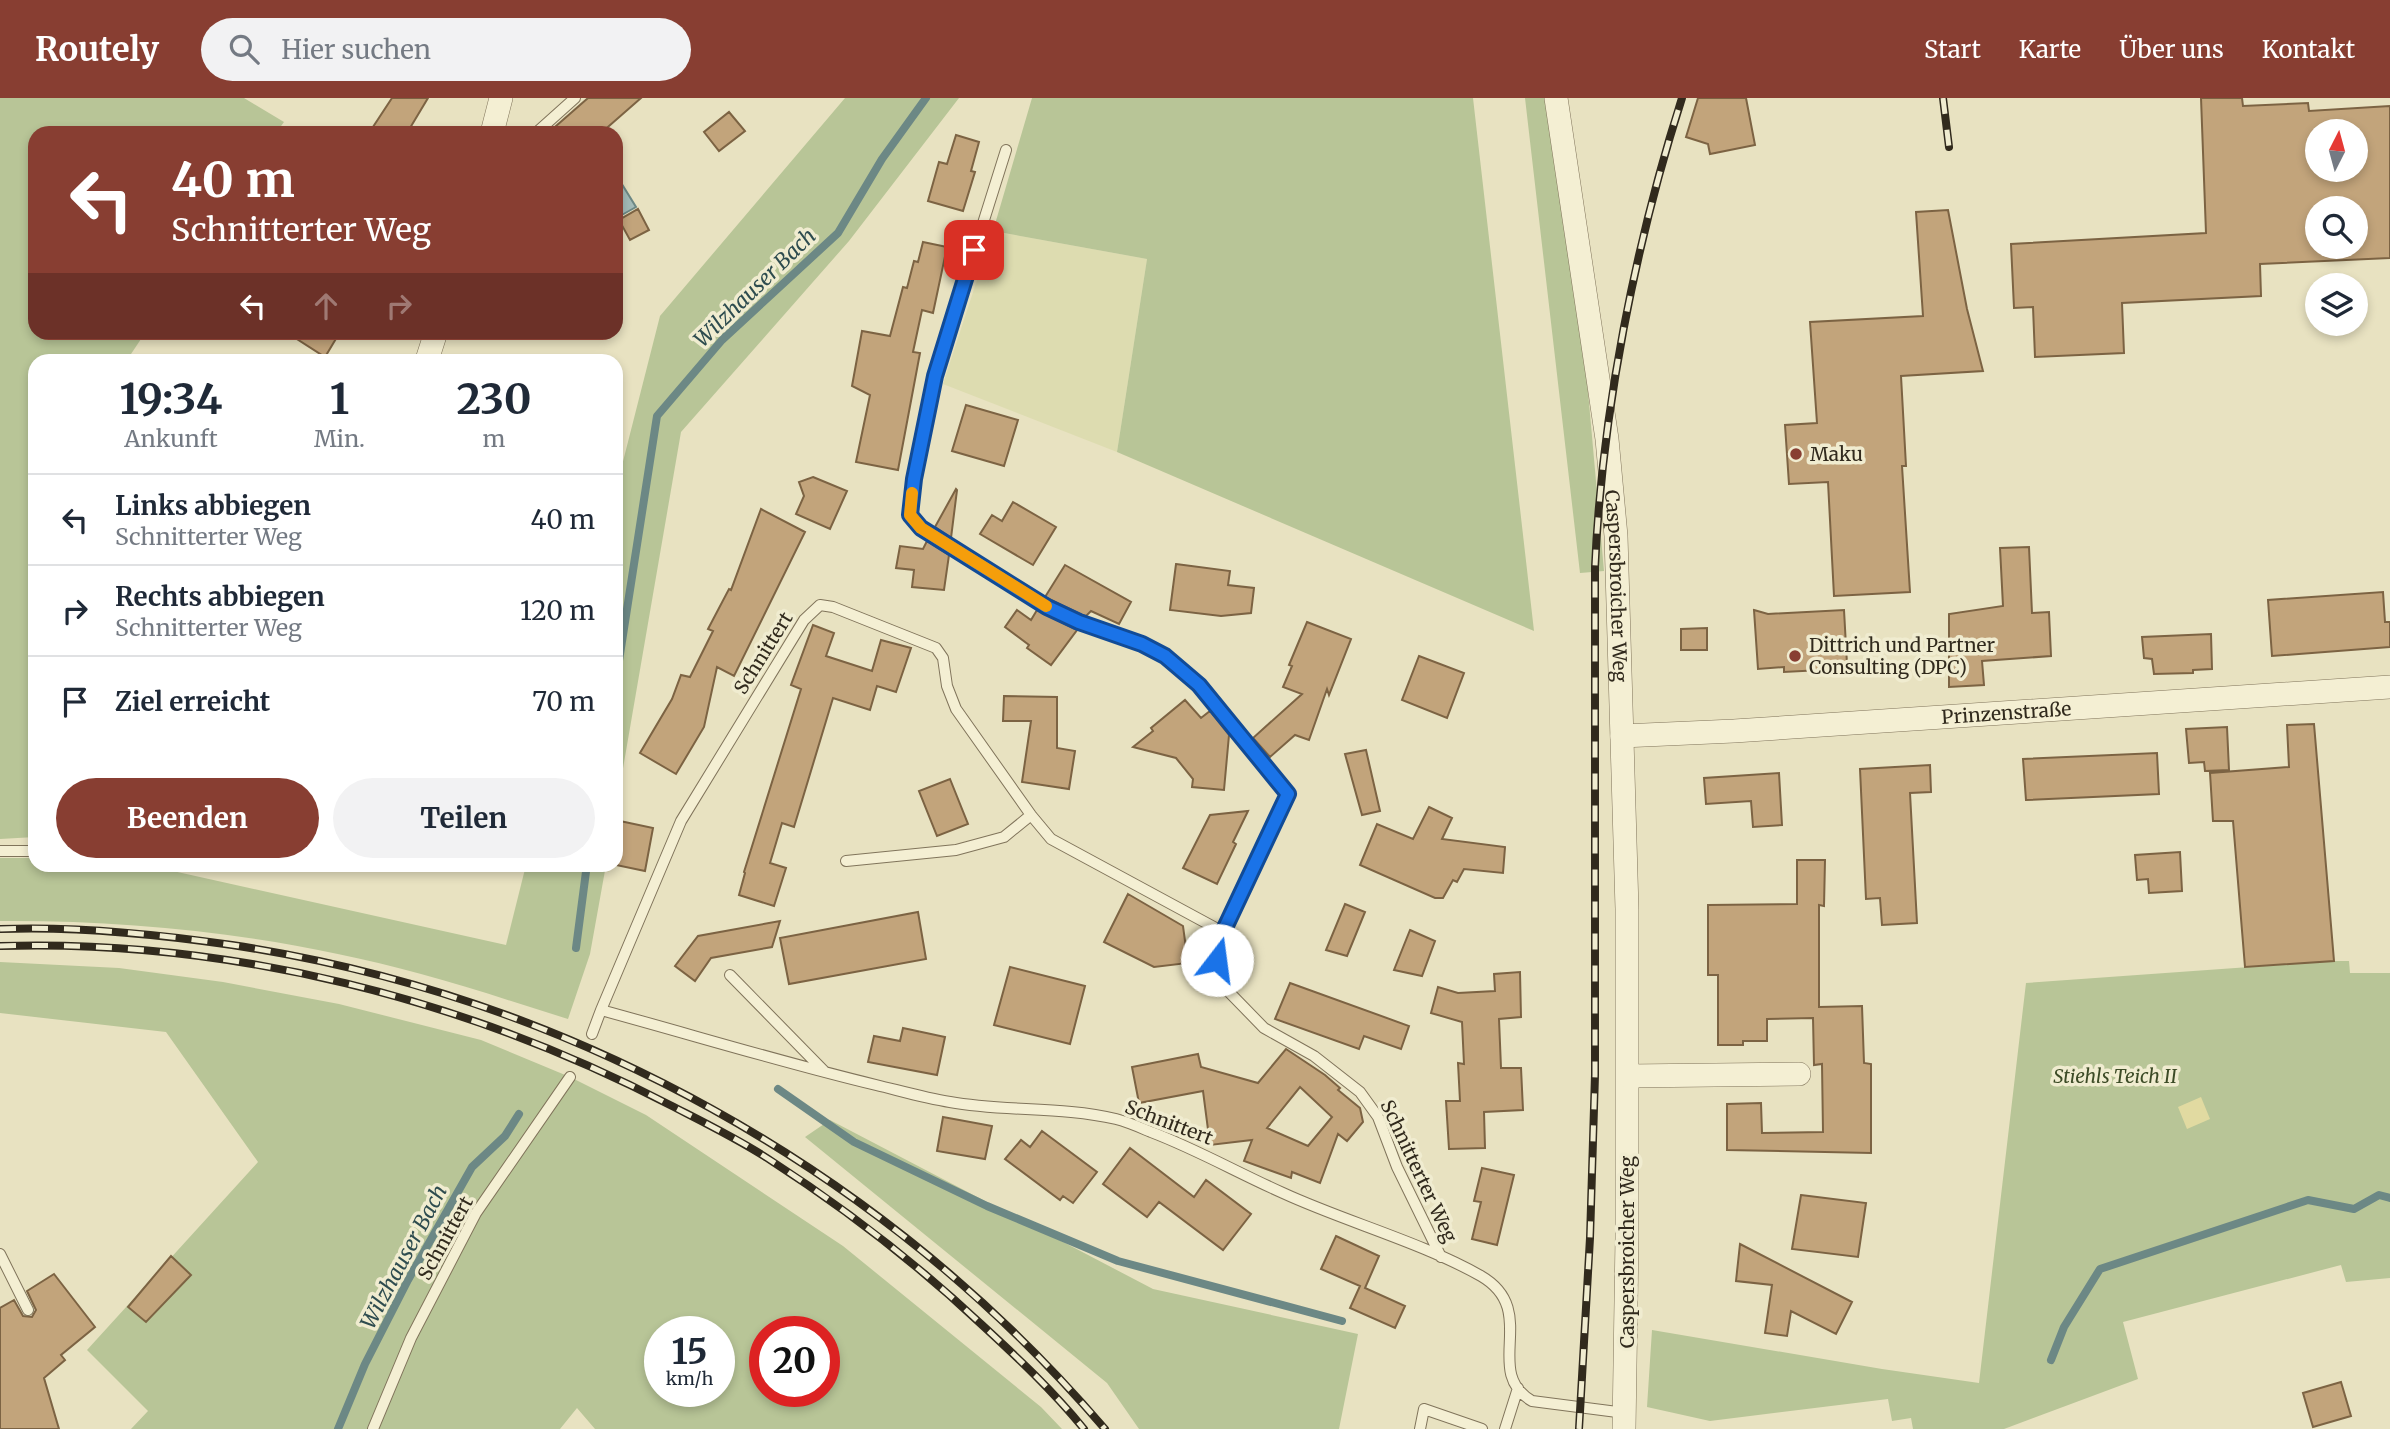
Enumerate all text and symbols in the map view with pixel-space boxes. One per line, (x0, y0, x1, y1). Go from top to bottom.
search box (201, 18, 691, 81)
text: Routely (35, 29, 159, 70)
icon: search (225, 30, 263, 68)
text: Hier suchen (281, 33, 431, 66)
text: Start (1924, 34, 1981, 65)
text: Karte (2019, 34, 2081, 65)
text: Über uns (2119, 34, 2224, 65)
text: Kontakt (2262, 34, 2355, 65)
north arrow (2305, 119, 2368, 182)
map controls (2305, 119, 2368, 336)
text: 40 m (171, 149, 295, 210)
icon: left (56, 154, 147, 245)
button: search (2305, 196, 2368, 259)
text: Schnitterter Weg (171, 210, 431, 250)
pin (944, 220, 1004, 280)
water label: Wilzhauser Bach (688, 223, 821, 353)
icon: arrive (955, 231, 993, 269)
button: layers (2305, 273, 2368, 336)
icon: left (234, 287, 272, 325)
icon: ahead (307, 287, 345, 325)
icon: right (380, 287, 418, 325)
text: 19:34 (120, 373, 222, 425)
text: 1 (330, 373, 349, 425)
text: 230 (456, 373, 531, 425)
text: Ankunft (124, 424, 218, 453)
text: Min. (314, 424, 365, 453)
text: m (482, 424, 505, 453)
place label: Maku (1810, 442, 1863, 466)
marker: Maku (1788, 446, 1804, 462)
text: Links abbiegen (115, 489, 311, 522)
street label: Caspersbroicher Weg (1600, 489, 1632, 683)
icon: left (56, 501, 94, 539)
text: 40 m (531, 503, 595, 536)
text: Schnitterter Weg (115, 522, 302, 551)
text: Rechts abbiegen (115, 580, 325, 613)
icon: right (56, 592, 94, 630)
text: 120 m (520, 594, 595, 627)
street label: Schnittert (728, 607, 798, 699)
text: Schnitterter Weg (115, 613, 302, 642)
place label: Dittrich und Partner Consulting (DPC) (1809, 633, 1995, 679)
marker: Dittrich und Partner Consulting (DPC) (1787, 648, 1803, 664)
icon: arrive (56, 683, 94, 721)
text: Ziel erreicht (115, 685, 270, 718)
text: 70 m (532, 685, 595, 718)
street label: Prinzenstraße (1940, 696, 2072, 729)
button: Beenden (56, 778, 319, 858)
button: Teilen (333, 778, 595, 858)
position arrow (1180, 923, 1254, 997)
park label: Stiehls Teich II (2053, 1064, 2177, 1088)
street label: Schnittert (1122, 1094, 1217, 1150)
street label: Schnitterter Weg (1375, 1096, 1463, 1247)
street label: Caspersbroicher Weg (1615, 1155, 1639, 1348)
water label: Wilzhauser Bach (354, 1180, 453, 1333)
street label: Schnittert (412, 1191, 478, 1284)
speed limit sign: 20 (749, 1316, 840, 1407)
text: 15 (672, 1330, 707, 1374)
text: km/h (666, 1367, 713, 1390)

